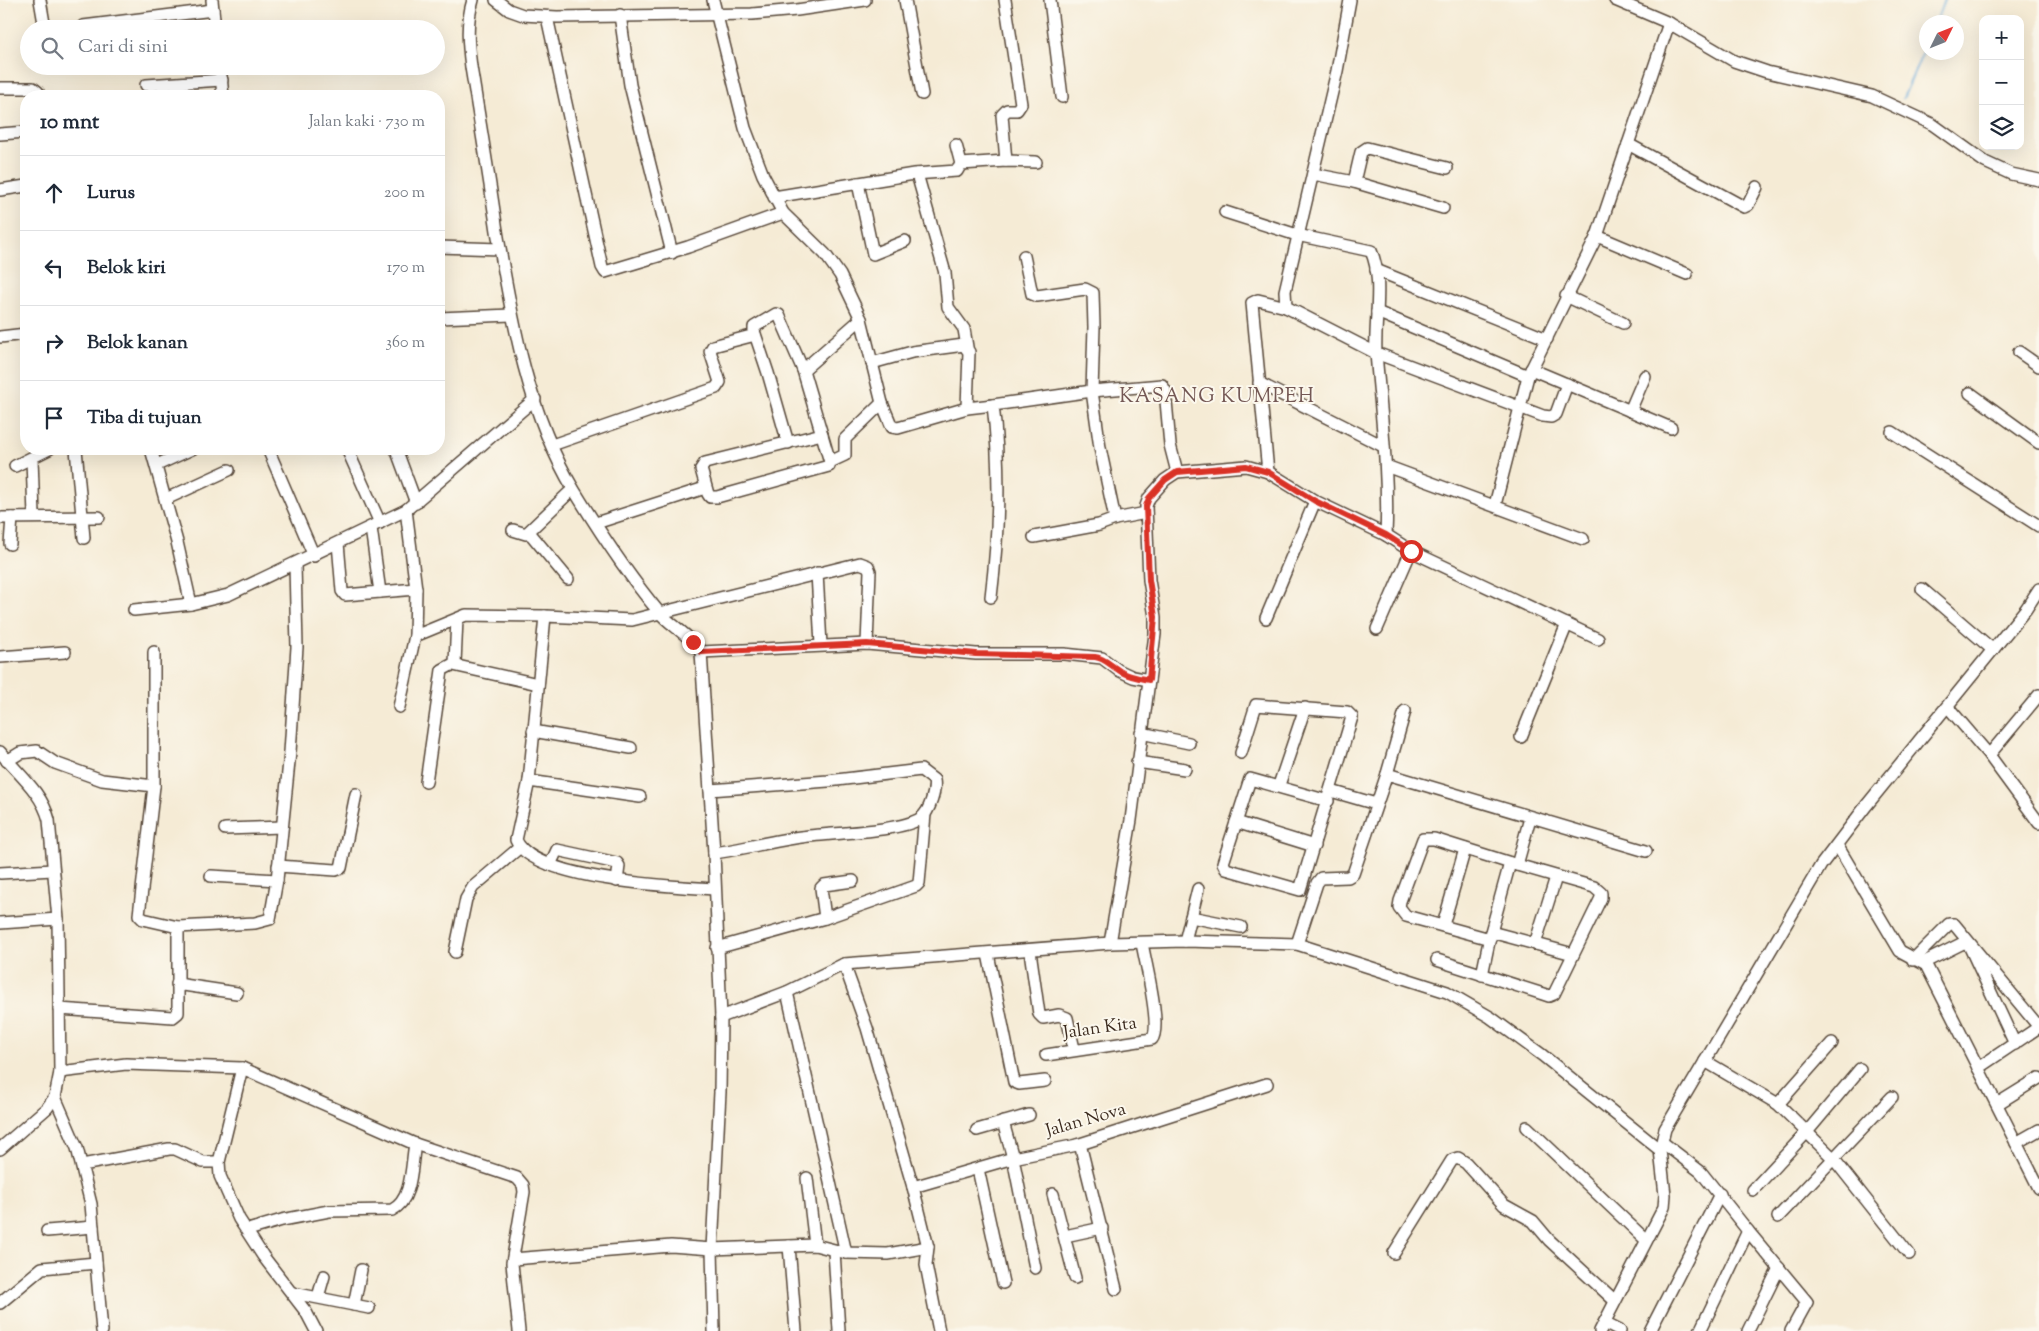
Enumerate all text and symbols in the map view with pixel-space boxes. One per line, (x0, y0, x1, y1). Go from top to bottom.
north arrow (1919, 15, 1964, 60)
map controls (1979, 15, 2024, 150)
button: + (1979, 15, 2024, 60)
search box (20, 20, 445, 75)
icon: search (38, 34, 66, 62)
text: Cari di sini (78, 34, 168, 61)
button: − (1979, 60, 2024, 105)
button: layers (1979, 105, 2024, 150)
text: 10 mnt (40, 108, 99, 138)
text: Jalan kaki · 730 m (309, 111, 425, 134)
icon: ahead (40, 179, 68, 207)
text: Lurus (87, 180, 135, 207)
text: 200 m (384, 182, 425, 205)
icon: left (40, 254, 68, 282)
text: Belok kiri (87, 255, 166, 282)
text: 170 m (387, 257, 425, 280)
icon: right (40, 329, 68, 357)
text: Belok kanan (87, 330, 188, 357)
text: 360 m (386, 332, 425, 355)
district label: KASANG KUMPEH (1119, 383, 1315, 412)
icon: arrive (40, 404, 68, 432)
text: Tiba di tujuan (87, 405, 202, 432)
route start (1400, 540, 1423, 563)
route end (682, 631, 705, 654)
street label: Jalan Kita (1061, 1011, 1138, 1047)
street label: Jalan Nova (1042, 1097, 1129, 1145)

